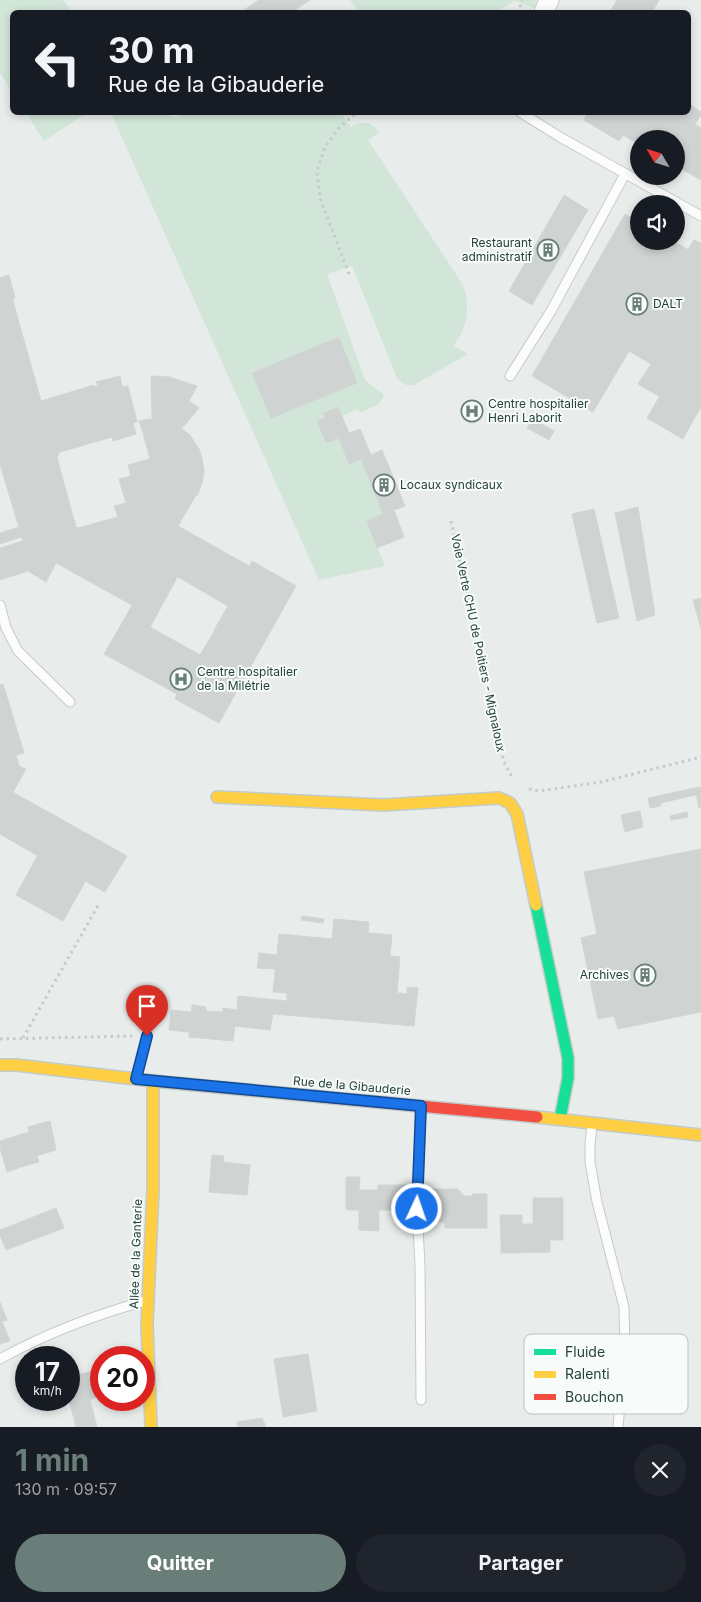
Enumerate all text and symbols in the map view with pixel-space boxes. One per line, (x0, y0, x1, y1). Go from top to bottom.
text: 30 m (108, 29, 194, 71)
icon: left (25, 30, 90, 95)
text: Rue de la Gibauderie (108, 71, 324, 97)
north arrow (630, 130, 685, 185)
map controls (630, 130, 685, 250)
button: sound (630, 195, 685, 250)
place label: Restaurant administratif (462, 235, 533, 264)
building icon: Restaurant administratif (536, 238, 560, 262)
building icon: DALT (625, 292, 649, 316)
place label: DALT (653, 296, 683, 311)
place label: Centre hospitalier Henri Laborit (488, 396, 589, 425)
hospital icon: Centre hospitalier Henri Laborit (460, 399, 484, 423)
building icon: Locaux syndicaux (372, 473, 396, 497)
place label: Locaux syndicaux (400, 477, 503, 492)
street label: Voie Verte CHU de Poitiers - Mignaloux (448, 532, 509, 754)
place label: Centre hospitalier de la Milétrie (197, 664, 298, 693)
hospital icon: Centre hospitalier de la Milétrie (169, 667, 193, 691)
building icon: Archives (633, 963, 657, 987)
place label: Archives (580, 967, 629, 982)
pin (126, 985, 168, 1036)
icon: arrive (133, 992, 161, 1020)
street label: Rue de la Gibauderie (293, 1073, 411, 1098)
position arrow (390, 1182, 442, 1234)
street label: Allée de la Ganterie (126, 1199, 145, 1309)
legend (524, 1334, 688, 1414)
text: Fluide (565, 1343, 605, 1360)
speed limit sign: 20 (90, 1346, 155, 1411)
text: 17 (35, 1357, 60, 1387)
text: Ralenti (565, 1365, 610, 1382)
text: km/h (33, 1383, 62, 1398)
text: Bouchon (565, 1388, 624, 1405)
text: 1 min (15, 1442, 89, 1478)
button: close (634, 1444, 686, 1496)
text: 130 m · 09:57 (15, 1479, 117, 1499)
button: Quitter (15, 1534, 346, 1592)
button: Partager (356, 1534, 686, 1592)

